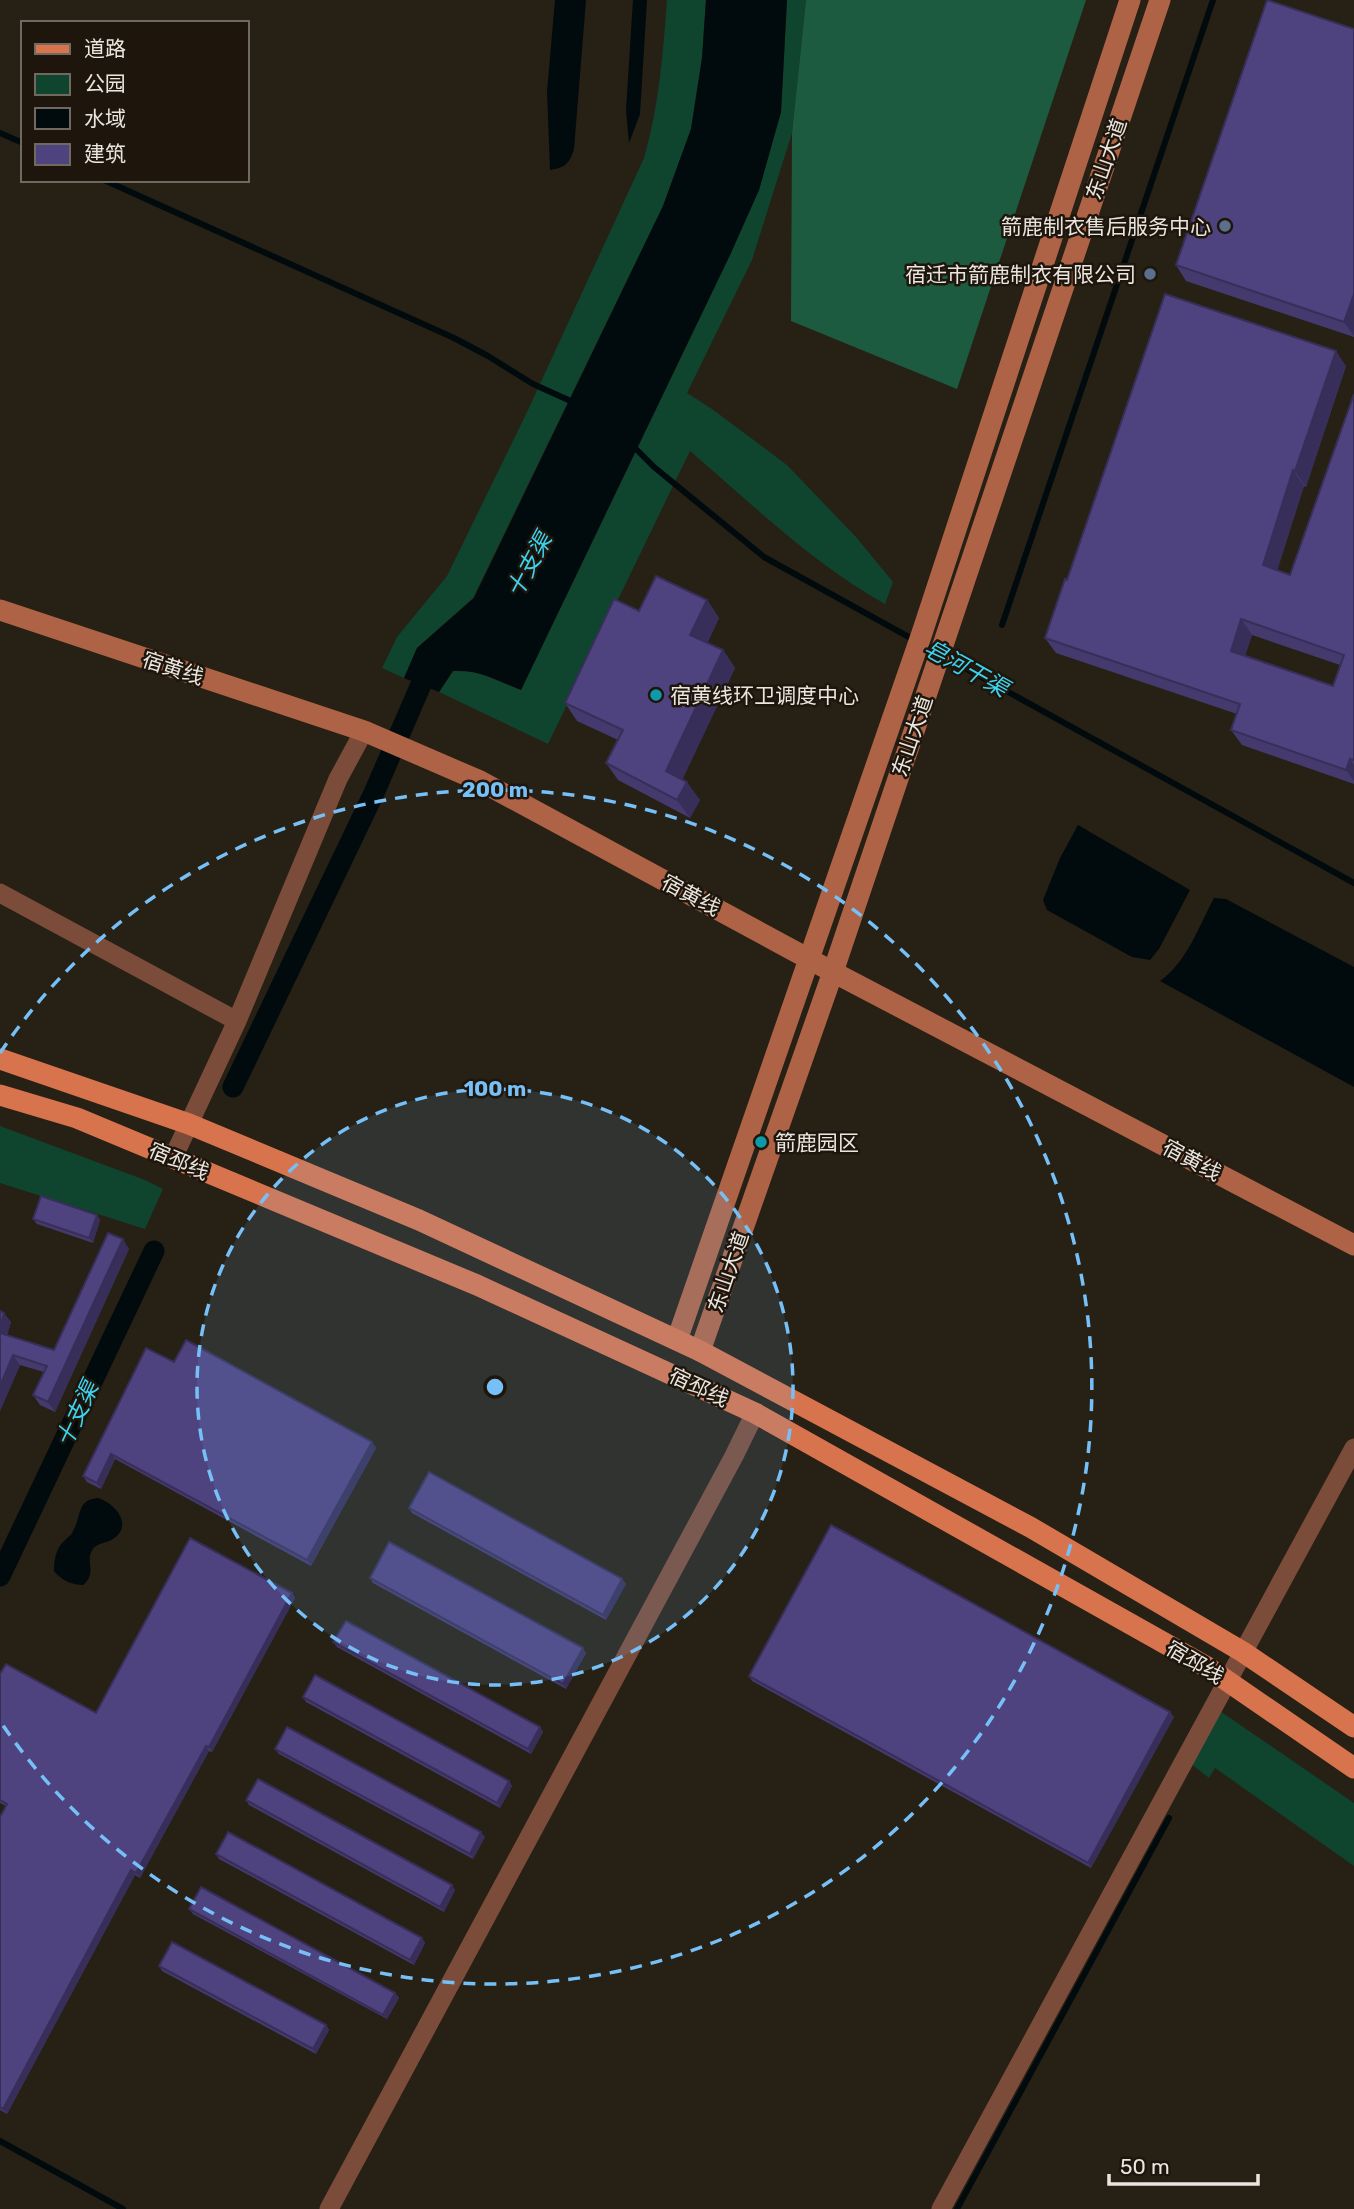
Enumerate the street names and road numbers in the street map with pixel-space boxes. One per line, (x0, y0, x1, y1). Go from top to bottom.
street label: 东山大道 (1081, 115, 1131, 203)
street label: 宿黄线 (139, 646, 207, 690)
street label: 东山大道 (887, 692, 937, 780)
street label: 宿黄线 (657, 869, 725, 921)
street label: 宿黄线 (1158, 1134, 1226, 1186)
street label: 宿邳线 (145, 1137, 213, 1185)
street label: 东山大道 (703, 1228, 753, 1316)
street label: 宿邳线 (665, 1362, 733, 1412)
street label: 宿邳线 (1162, 1635, 1228, 1689)

